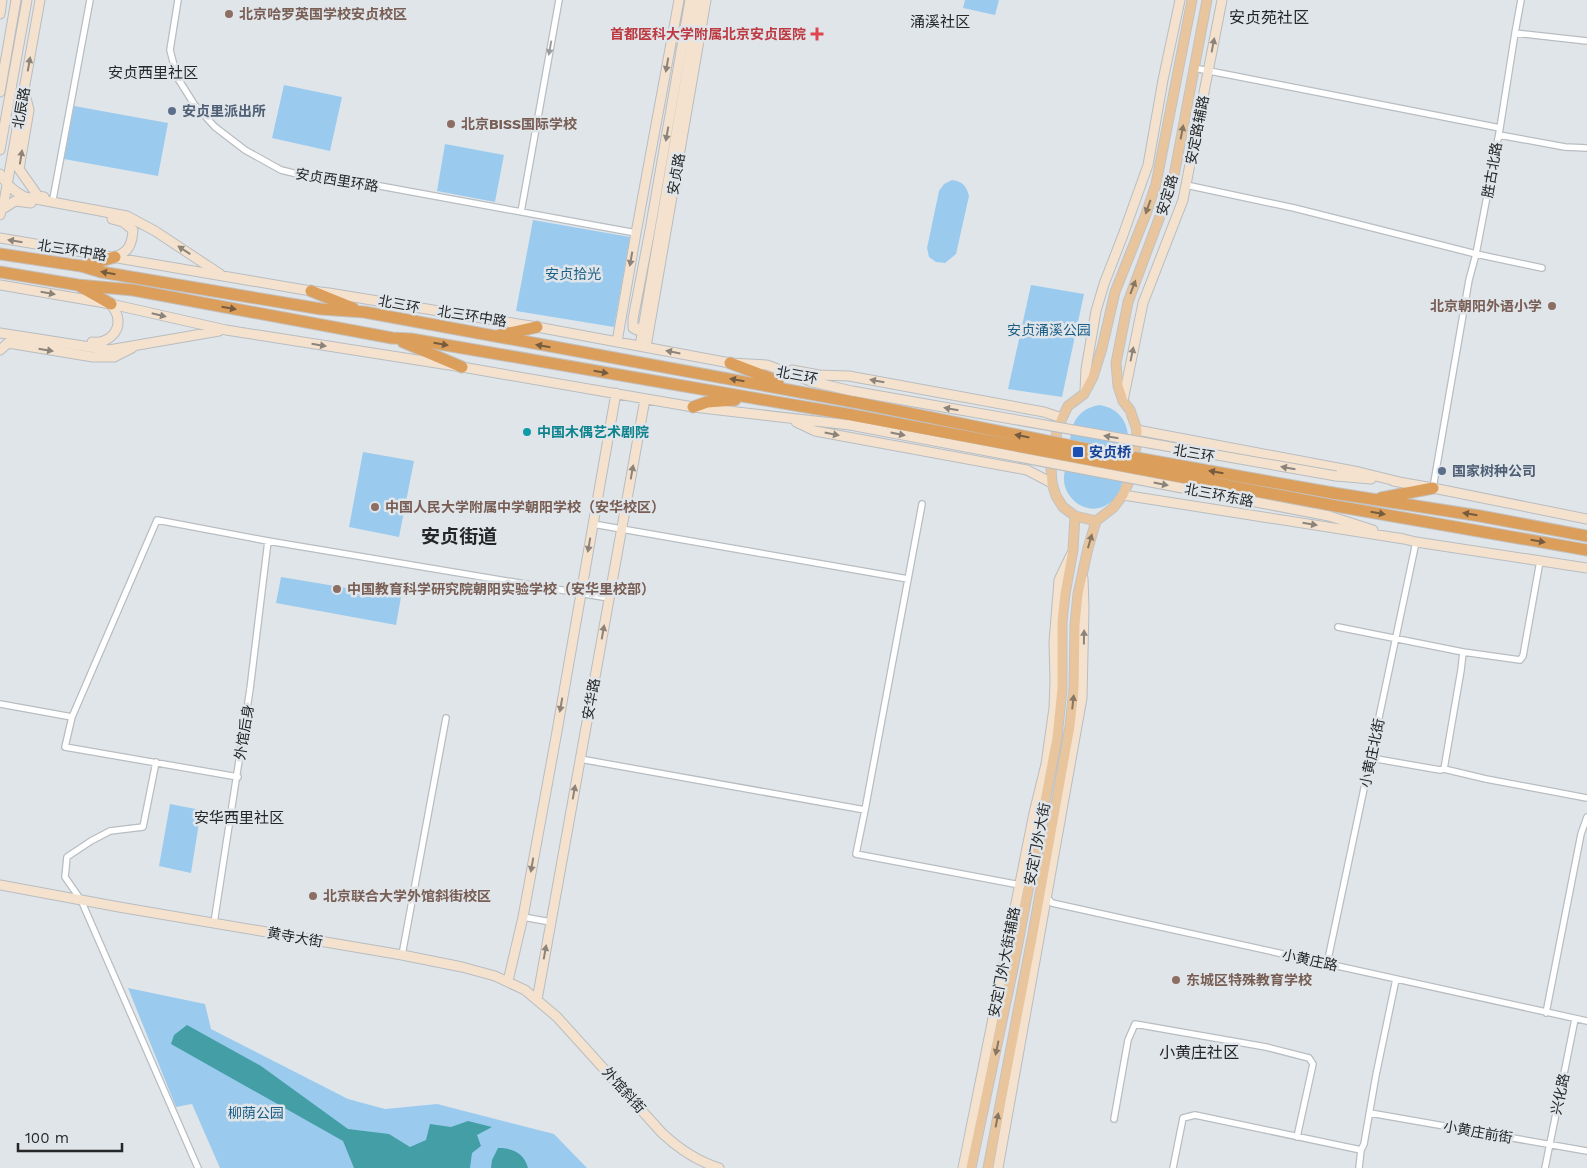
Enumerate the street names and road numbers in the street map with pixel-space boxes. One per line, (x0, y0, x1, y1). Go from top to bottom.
street label: 北辰路 (9, 86, 33, 130)
street label: 安定路辅路 (1182, 94, 1212, 166)
street label: 胜古北路 (1479, 141, 1505, 199)
street label: 安贞路 (664, 152, 688, 196)
street label: 安贞西里环路 (294, 166, 380, 194)
street label: 安定路 (1153, 173, 1181, 217)
street label: 北三环中路 (36, 237, 108, 263)
street label: 北三环 (377, 292, 421, 316)
street label: 北三环中路 (436, 303, 508, 329)
street label: 北三环 (775, 363, 819, 387)
street label: 北三环 (1172, 441, 1216, 465)
street label: 北三环东路 (1183, 480, 1255, 510)
street label: 安华路 (579, 677, 603, 721)
street label: 外馆后身 (232, 703, 256, 761)
street label: 小黄庄北街 (1357, 717, 1387, 789)
street label: 安定门外大街 (1021, 801, 1053, 887)
street label: 安定门外大街辅路 (985, 906, 1023, 1018)
street label: 黄寺大街 (266, 924, 324, 950)
street label: 小黄庄路 (1281, 946, 1339, 974)
street label: 外馆斜街 (599, 1064, 649, 1116)
street label: 兴化路 (1548, 1072, 1572, 1116)
street label: 小黄庄前街 (1442, 1118, 1514, 1146)

